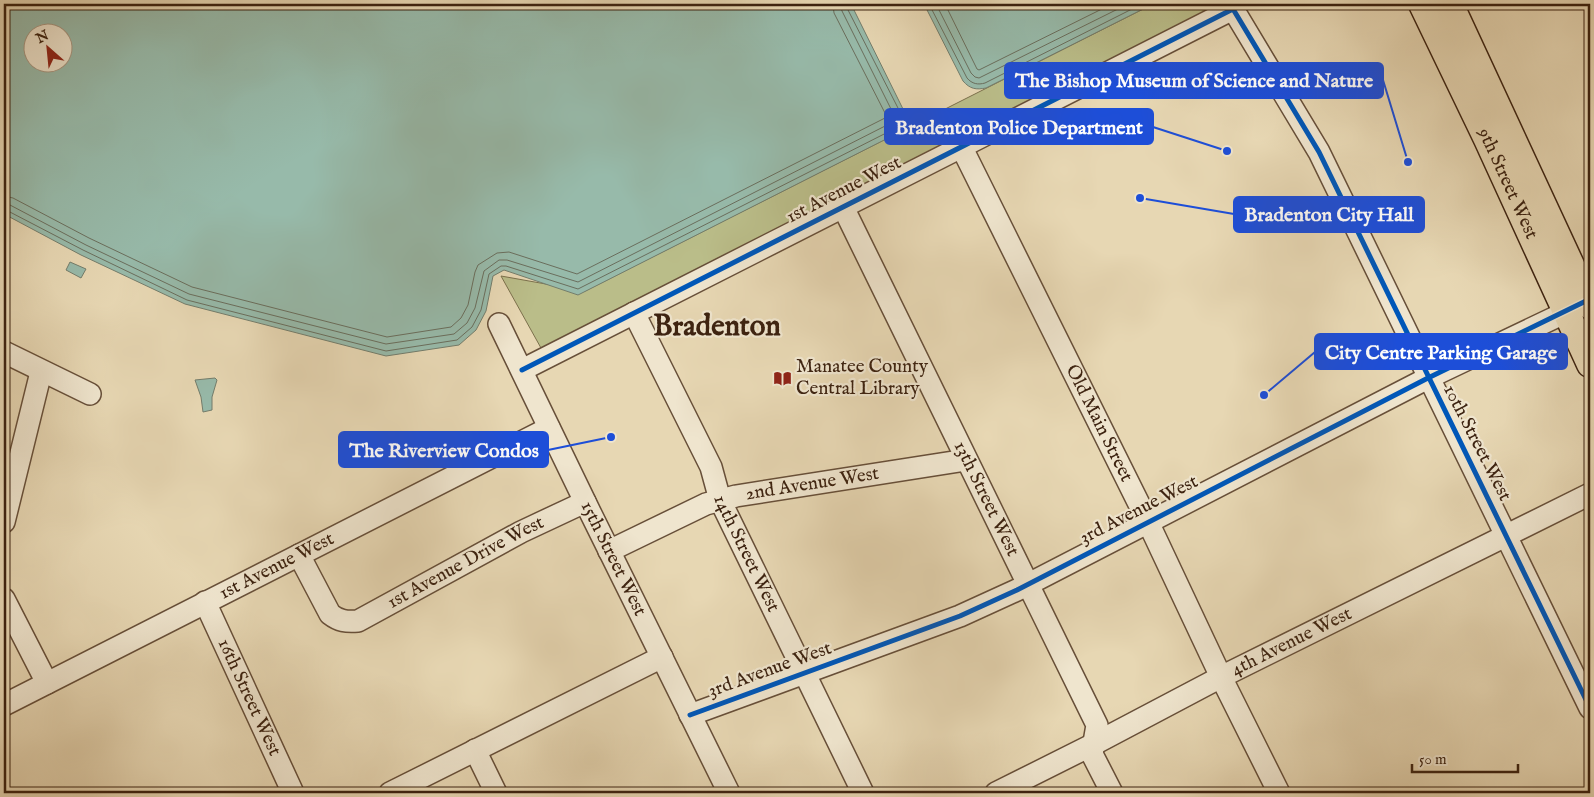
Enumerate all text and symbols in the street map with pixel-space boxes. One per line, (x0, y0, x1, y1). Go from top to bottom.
north arrow (22, 22, 72, 72)
text: N (32, 27, 52, 49)
callout: The Bishop Museum of Science and Nature (1005, 63, 1383, 98)
text: The Bishop Museum of Science and Nature (1014, 69, 1374, 94)
callout: Bradenton Police Department (885, 109, 1153, 144)
text: Bradenton Police Department (895, 116, 1143, 141)
street label: 9th Street West (1471, 123, 1543, 244)
street label: 1st Avenue West (783, 151, 906, 229)
callout: Bradenton City Hall (1234, 197, 1424, 232)
text: Bradenton City Hall (1244, 203, 1414, 228)
district label: Bradenton (653, 309, 781, 346)
callout: City Centre Parking Garage (1315, 334, 1567, 369)
text: City Centre Parking Garage (1325, 341, 1558, 366)
place label: Manatee County Central Library (796, 355, 929, 401)
street label: Old Main Street (1060, 361, 1138, 486)
library icon: Manatee County Central Library (772, 368, 792, 388)
street label: 10th Street West (1437, 381, 1517, 506)
callout: The Riverview Condos (339, 432, 548, 467)
street label: 13th Street West (948, 437, 1025, 561)
text: The Riverview Condos (348, 439, 539, 464)
street label: 2nd Avenue West (744, 462, 881, 506)
street label: 3rd Avenue West (1076, 470, 1203, 550)
street label: 14th Street West (707, 493, 785, 617)
street label: 15th Street West (575, 497, 652, 621)
street label: 1st Avenue Drive West (383, 511, 548, 615)
street label: 1st Avenue West (215, 527, 339, 606)
street label: 4th Avenue West (1227, 602, 1356, 682)
street label: 16th Street West (212, 635, 286, 760)
street label: 3rd Avenue West (705, 636, 835, 703)
scale bar (1412, 742, 1518, 774)
text: 50 m (1419, 750, 1447, 769)

